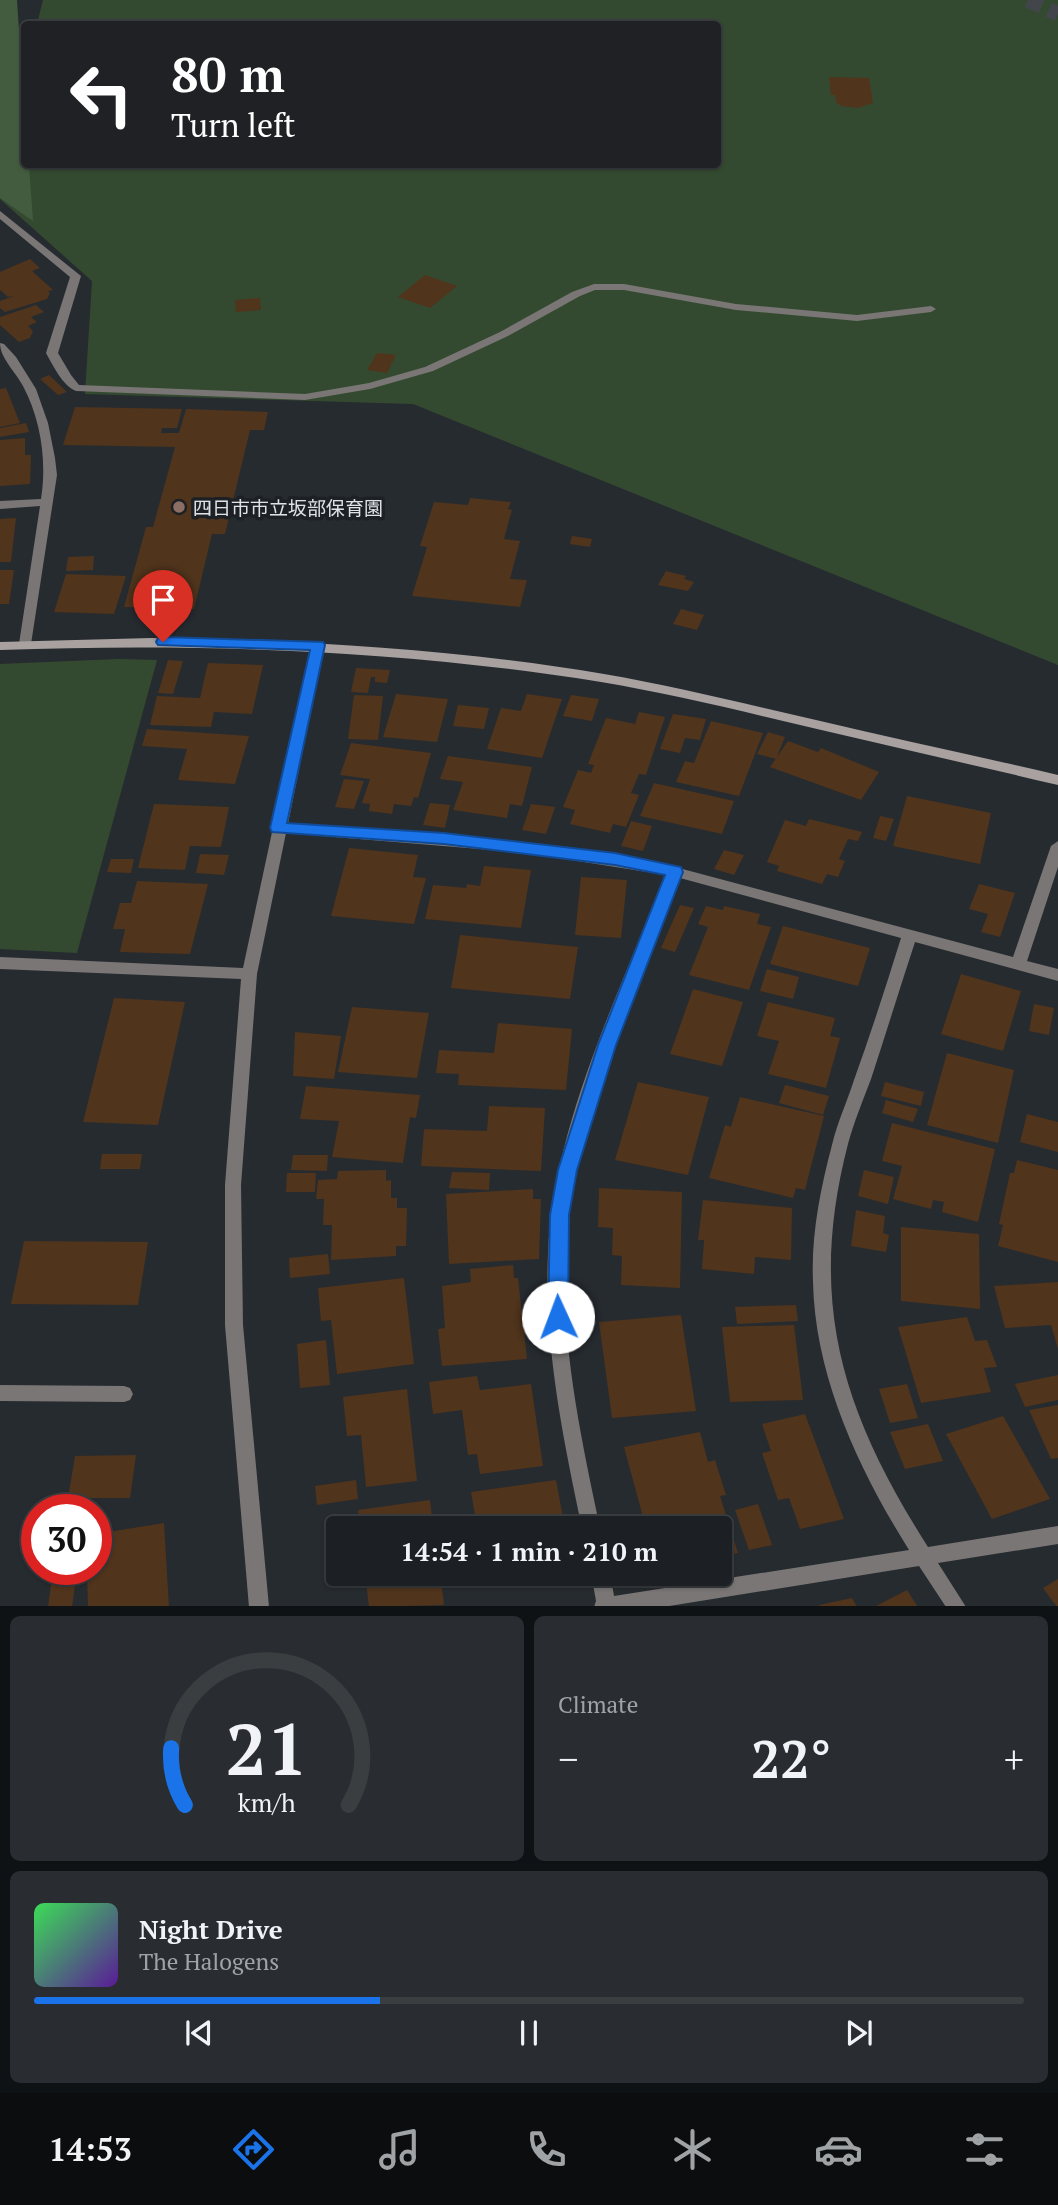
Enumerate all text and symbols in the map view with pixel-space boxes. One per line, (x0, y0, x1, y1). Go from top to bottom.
text: 80 m (171, 41, 285, 106)
icon: left (56, 49, 147, 140)
text: Turn left (171, 104, 295, 146)
place label: 四日市市立坂部保育園 (193, 495, 383, 520)
marker: 四日市市立坂部保育園 (171, 499, 187, 515)
pin (133, 570, 193, 642)
icon: arrive (144, 581, 182, 619)
position arrow (521, 1280, 595, 1354)
speed limit sign: 30 (21, 1494, 112, 1585)
text: 14:54 · 1 min · 210 m (400, 1534, 658, 1568)
text: Climate (558, 1689, 638, 1720)
text: 21 (226, 1699, 308, 1796)
text: 22° (751, 1724, 831, 1793)
text: − (558, 1734, 578, 1784)
text: + (1004, 1734, 1024, 1784)
text: km/h (238, 1785, 296, 1818)
text: Night Drive (139, 1912, 283, 1946)
text: The Halogens (139, 1946, 279, 1977)
icon: previous (180, 2014, 218, 2052)
icon: pause (510, 2014, 548, 2052)
icon: next (840, 2014, 878, 2052)
icon: directions (229, 2125, 278, 2174)
icon: music (375, 2125, 424, 2174)
icon: phone (522, 2125, 571, 2174)
icon: climate (668, 2125, 717, 2174)
icon: car (814, 2125, 863, 2174)
icon: filters (960, 2125, 1009, 2174)
text: 14:53 (49, 2128, 132, 2170)

